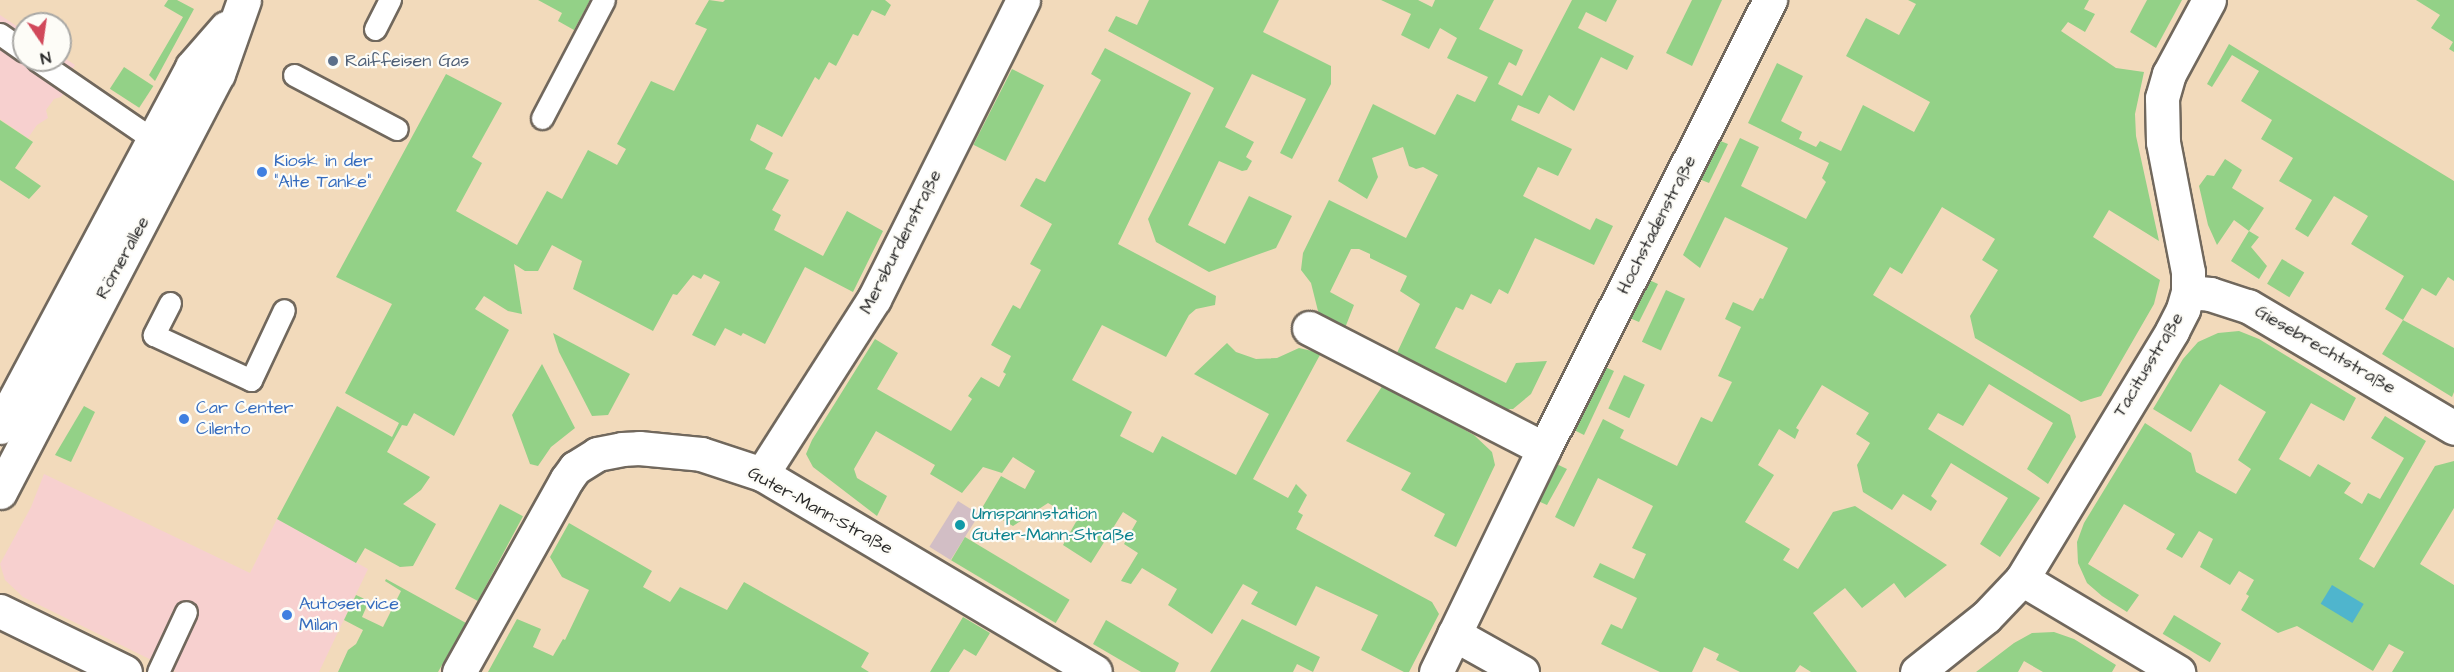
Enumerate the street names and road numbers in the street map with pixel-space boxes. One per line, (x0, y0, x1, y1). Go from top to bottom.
street label: Hochstadenstraße (1613, 152, 1701, 298)
street label: Mersburdenstraße (855, 166, 947, 318)
street label: Römerallee (92, 213, 154, 303)
street label: Giesebrechtstraße (2251, 301, 2399, 399)
street label: Tacitusstraße (2109, 309, 2189, 421)
street label: Guter-Mann-Straße (744, 462, 896, 560)

